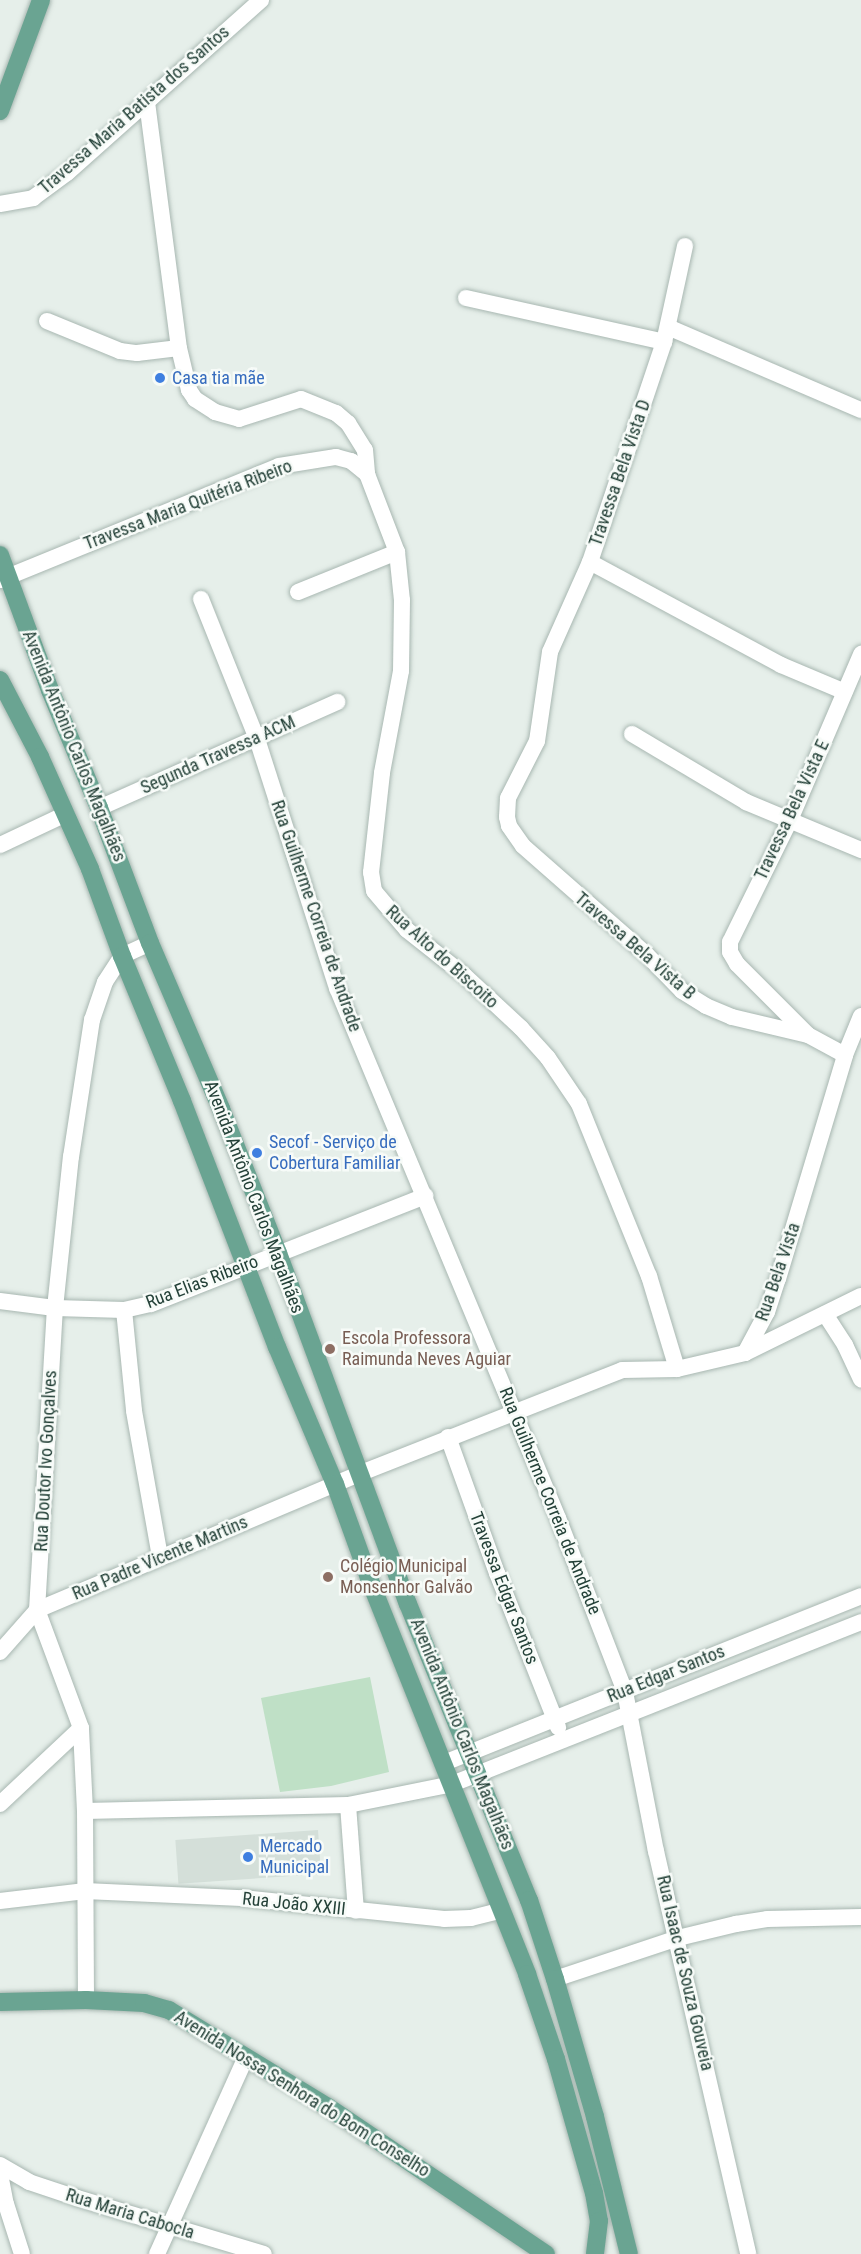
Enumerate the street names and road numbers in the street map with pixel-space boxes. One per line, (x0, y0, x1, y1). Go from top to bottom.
street label: Travessa Maria Batista dos Santos (34, 21, 234, 199)
street label: Travessa Bela Vista D (585, 397, 655, 549)
street label: Travessa Maria Quitéria Ribeiro (81, 455, 295, 555)
street label: Avenida Antônio Carlos Magalhães (18, 627, 130, 865)
street label: Segunda Travessa ACM (137, 711, 299, 799)
street label: Travessa Bela Vista E (750, 736, 834, 884)
street label: Rua Guilherme Correia de Andrade (266, 797, 366, 1035)
street label: Travessa Bela Vista B (570, 888, 700, 1004)
street label: Rua Alto do Biscoito (381, 901, 503, 1013)
street label: Avenida Antônio Carlos Magalhães (200, 1078, 308, 1316)
street label: Rua Bela Vista (751, 1220, 805, 1324)
street label: Rua Elias Ribeiro (143, 1251, 261, 1313)
street label: Rua Doutor Ivo Gonçalves (30, 1370, 62, 1552)
street label: Rua Guilherme Correia de Andrade (494, 1384, 606, 1618)
street label: Travessa Edgar Santos (465, 1509, 543, 1667)
street label: Rua Padre Vicente Martins (69, 1511, 251, 1605)
street label: Avenida Antônio Carlos Magalhães (406, 1615, 518, 1853)
street label: Rua Edgar Santos (604, 1641, 728, 1707)
street label: Rua Isaac de Souza Gouveia (652, 1873, 718, 2073)
street label: Rua João XXIII (241, 1888, 347, 1920)
street label: Avenida Nossa Senhora do Bom Conselho (170, 2006, 434, 2182)
street label: Rua Maria Cabocla (63, 2184, 197, 2244)

